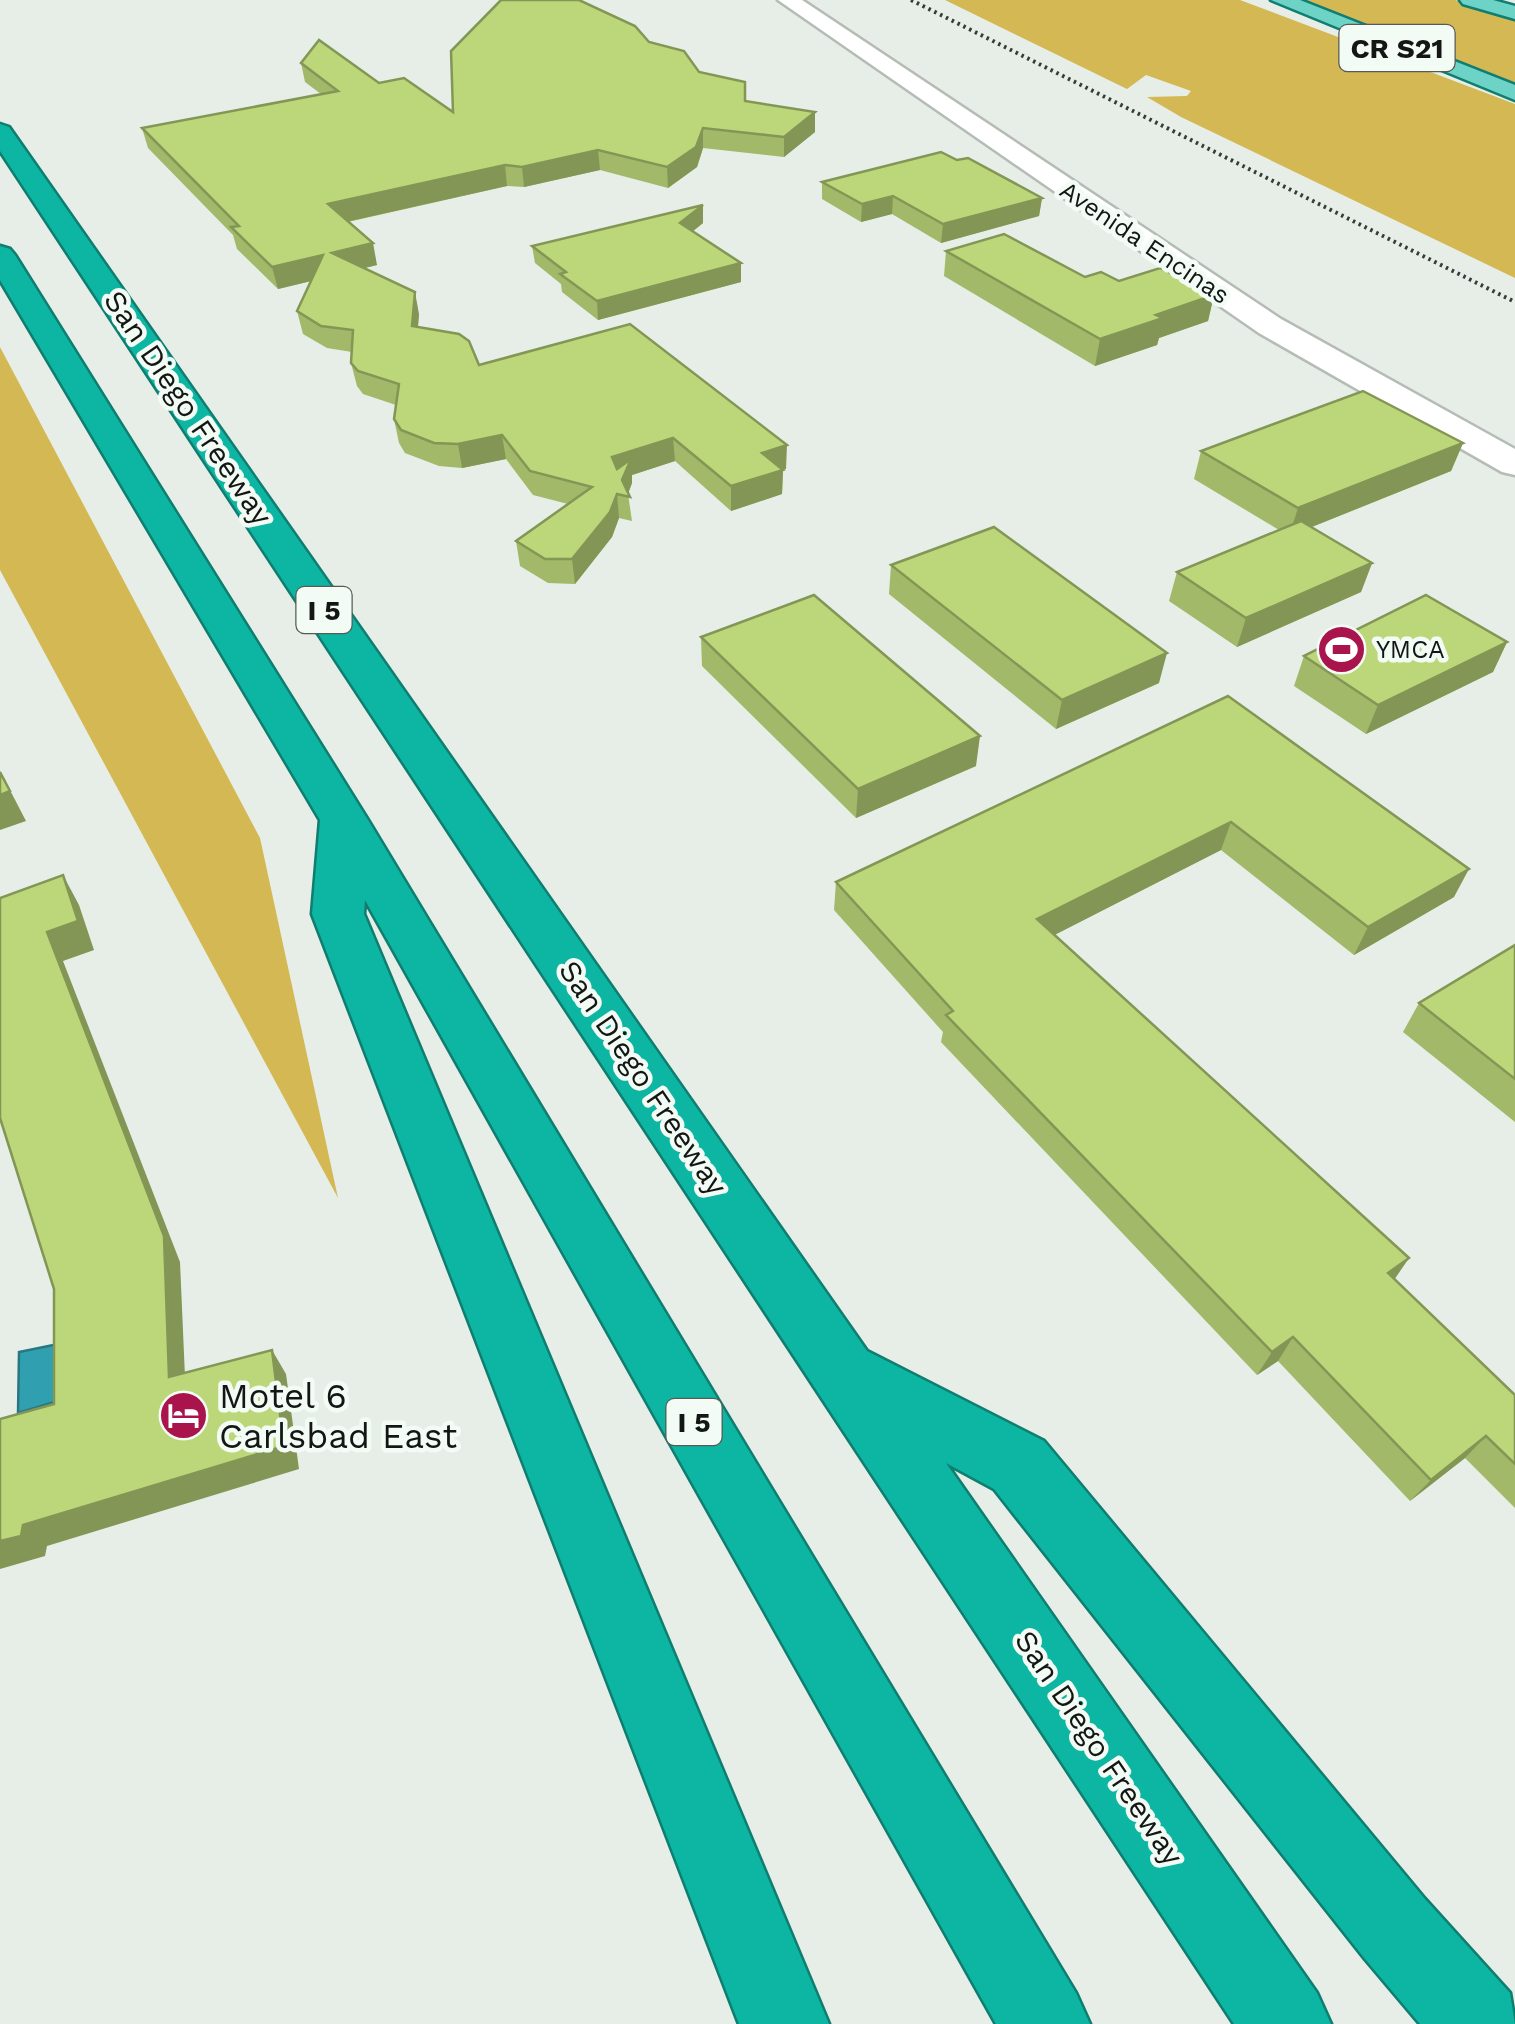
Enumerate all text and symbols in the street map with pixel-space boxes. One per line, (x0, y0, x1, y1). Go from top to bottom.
road number: CR S21 (1340, 25, 1454, 71)
street label: Avenida Encinas (1055, 175, 1235, 310)
street label: San Diego Freeway (97, 284, 280, 532)
road number: I 5 (296, 587, 352, 633)
sports icon: YMCA (1315, 623, 1367, 675)
place label: YMCA (1376, 635, 1445, 664)
street label: San Diego Freeway (552, 954, 735, 1202)
place label: Motel 6 Carlsbad East (219, 1375, 457, 1457)
hotel icon: Motel 6 Carlsbad East (158, 1390, 210, 1442)
road number: I 5 (666, 1399, 722, 1445)
street label: San Diego Freeway (1008, 1624, 1191, 1872)

